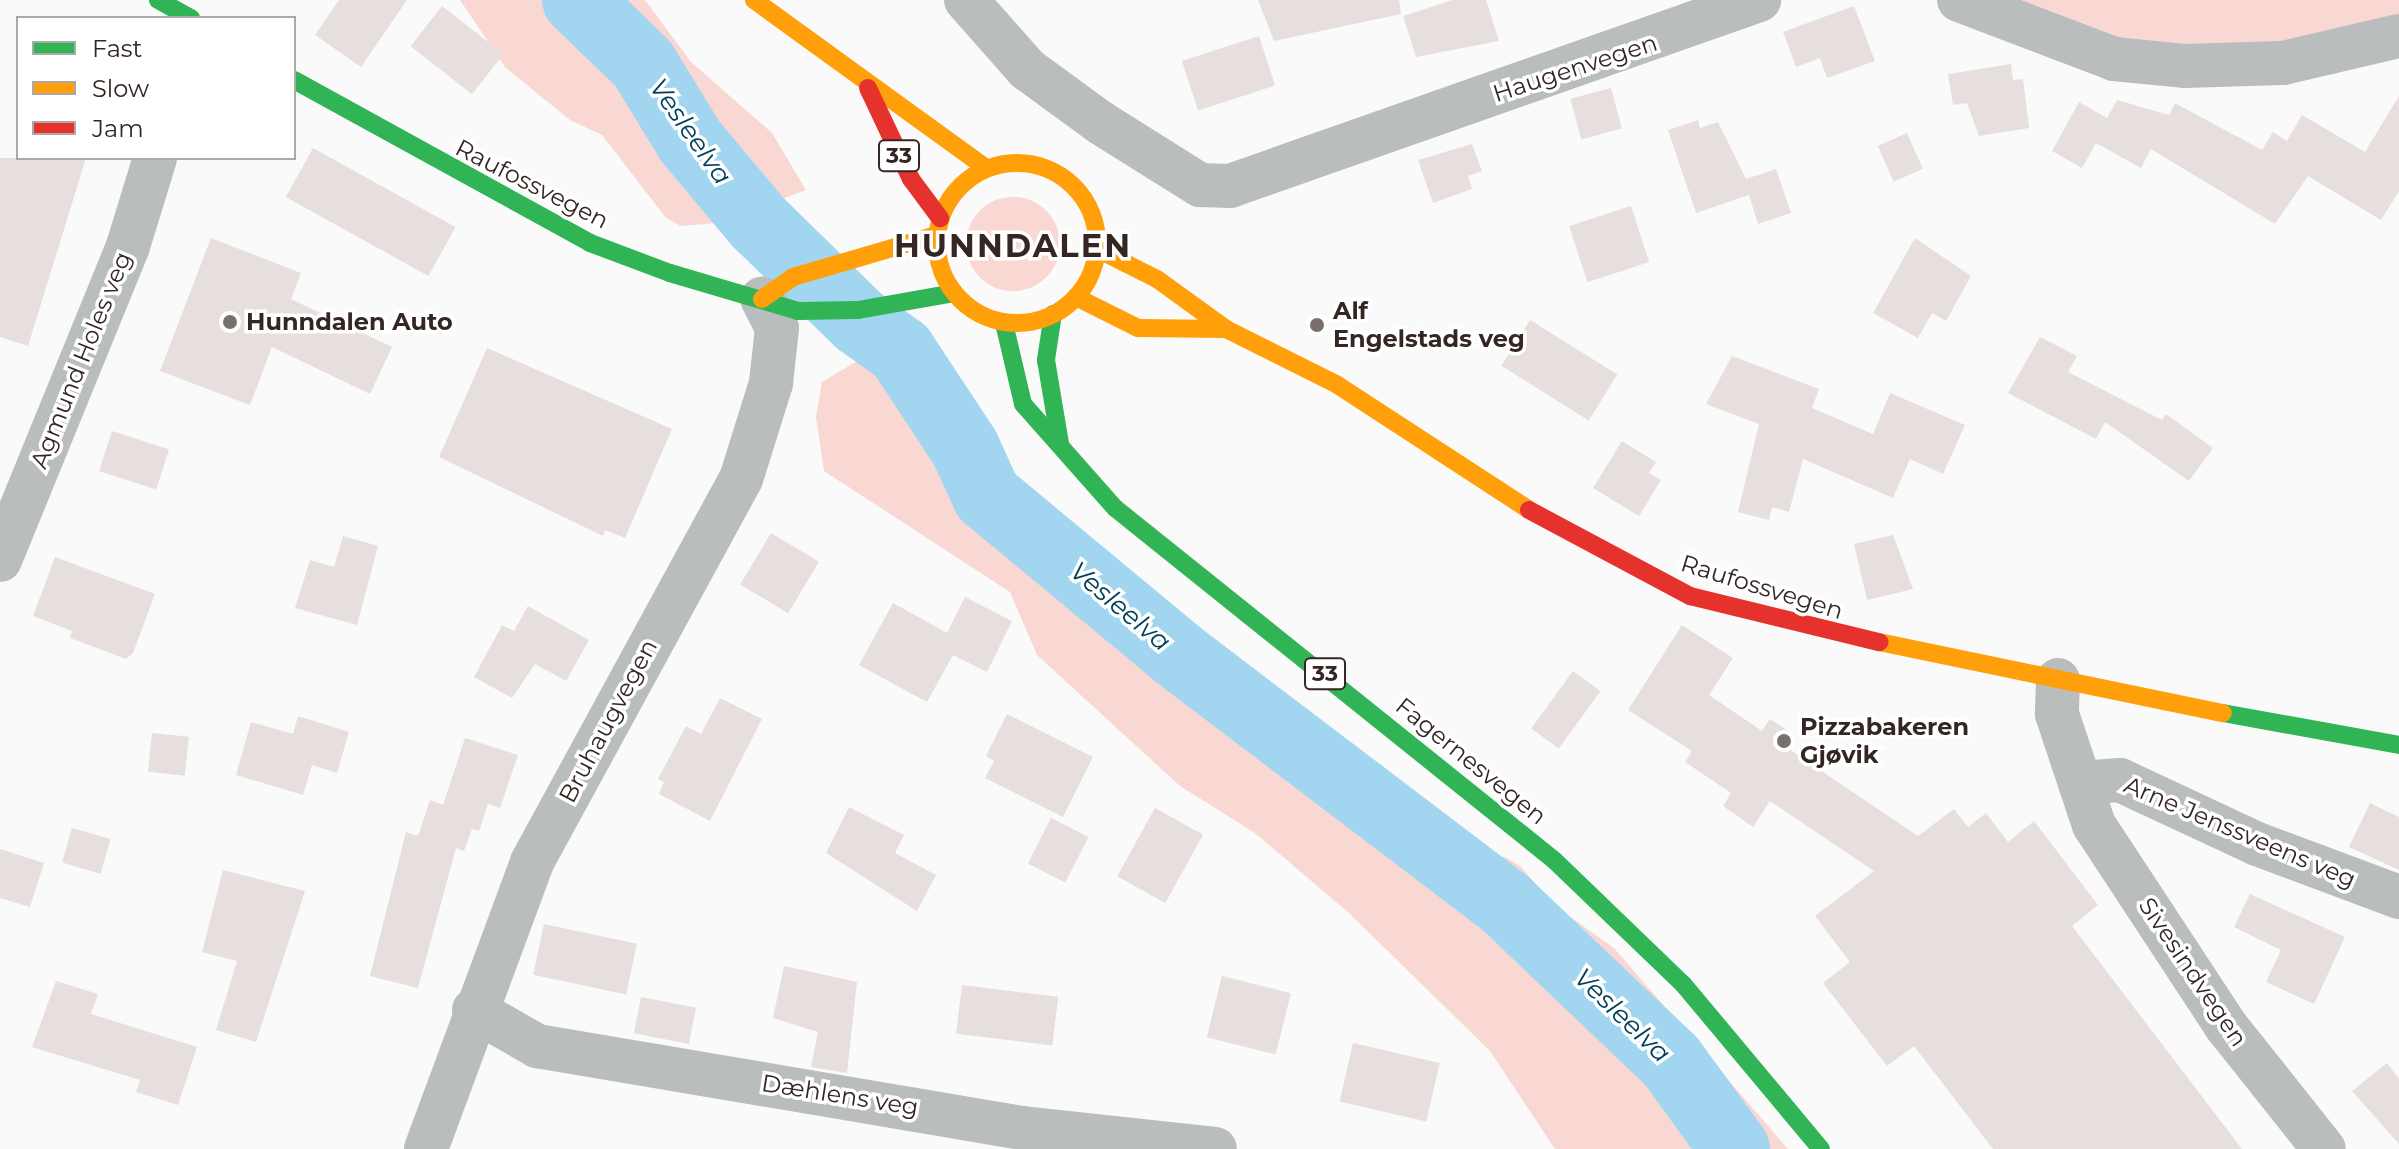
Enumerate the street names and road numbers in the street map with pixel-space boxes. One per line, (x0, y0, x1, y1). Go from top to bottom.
street label: Haugenvegen (1489, 28, 1661, 108)
street label: Raufossvegen (451, 133, 613, 235)
road number: 33 (877, 138, 921, 174)
street label: Agmund Holes veg (24, 248, 138, 472)
street label: Raufossvegen (1677, 549, 1847, 625)
street label: Bruhaugvegen (553, 634, 663, 808)
road number: 33 (1303, 656, 1347, 692)
street label: Fagernesvegen (1390, 691, 1552, 831)
street label: Arne Jenssveens veg (2120, 770, 2360, 894)
street label: Sivesindvegen (2133, 892, 2253, 1052)
street label: Dæhlens veg (759, 1068, 921, 1122)

